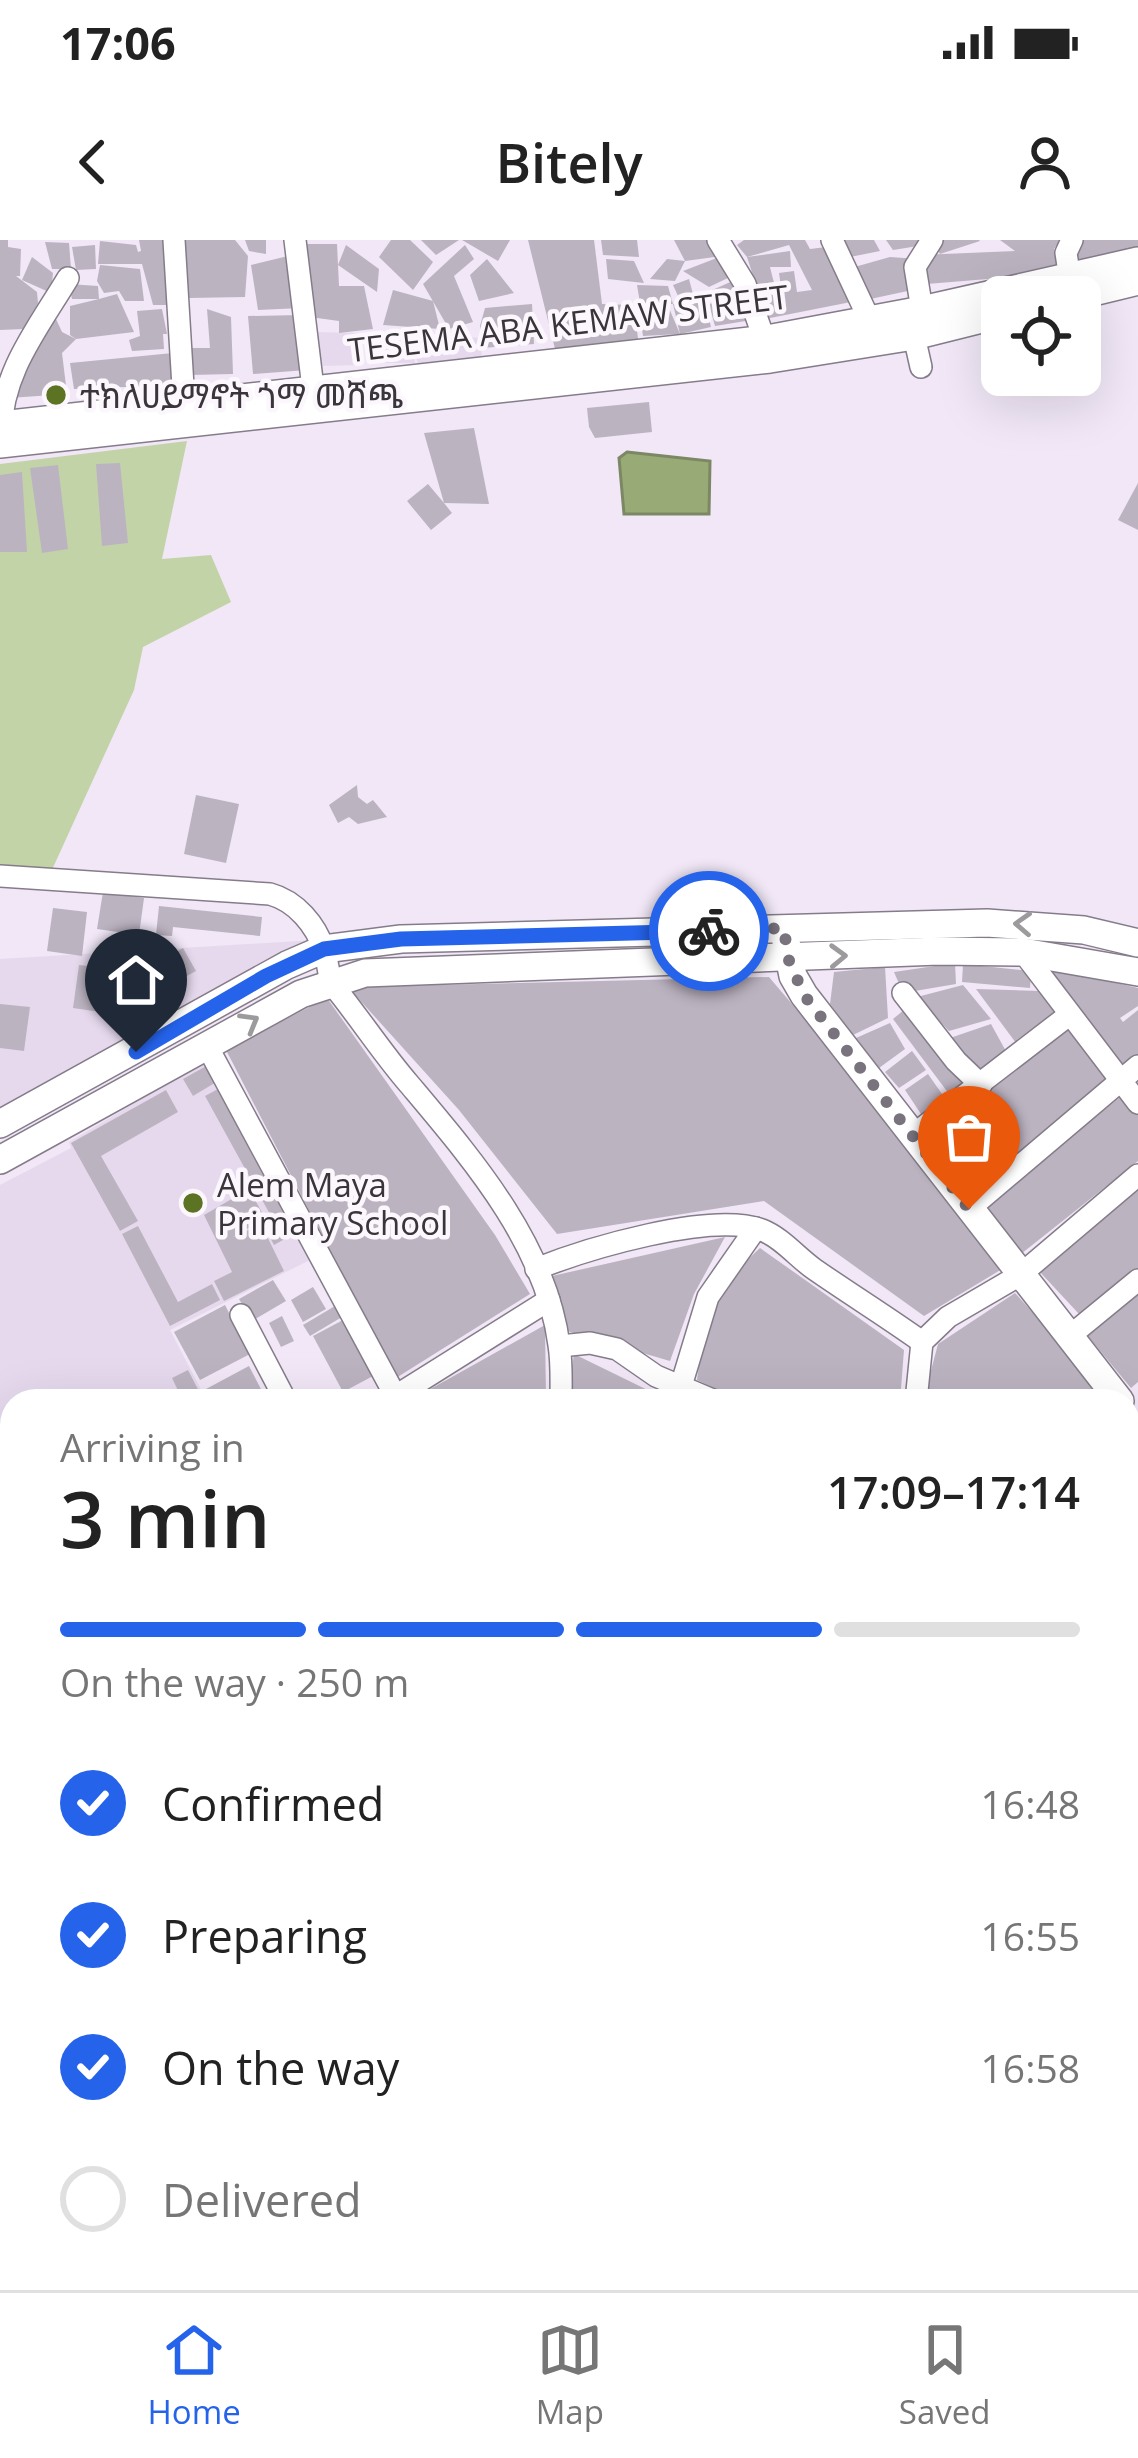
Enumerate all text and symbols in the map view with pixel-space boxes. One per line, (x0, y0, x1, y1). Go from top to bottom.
text: 17:06 (60, 12, 176, 73)
text: Bitely (495, 125, 643, 199)
icon: back (60, 129, 126, 195)
icon: person (1012, 129, 1078, 195)
street label: TESEMA ABA KEMAW STREET (345, 274, 791, 372)
map controls (981, 276, 1101, 396)
button: locate (981, 276, 1101, 396)
place label: ተክለሀይማኖት ጎማ መሸጫ (80, 373, 403, 418)
marker: ተክለሀይማኖት ጎማ መሸጫ (43, 382, 69, 408)
courier (649, 871, 769, 991)
icon: bike (676, 898, 742, 964)
one-way arrow (1013, 912, 1032, 938)
pin (85, 929, 187, 1052)
one-way arrow (829, 943, 848, 969)
icon: home (103, 947, 169, 1013)
one-way arrow (237, 1013, 258, 1036)
pin (918, 1086, 1020, 1209)
icon: bag (936, 1104, 1002, 1170)
place label: Alem Maya Primary School (217, 1162, 448, 1245)
marker: Alem Maya Primary School (180, 1190, 206, 1216)
text: Arriving in (60, 1420, 245, 1473)
text: 17:09–17:14 (827, 1461, 1080, 1522)
text: 3 min (60, 1465, 271, 1571)
text: On the way · 250 m (60, 1655, 409, 1708)
icon: check (60, 1770, 126, 1836)
text: Confirmed (162, 1773, 384, 1834)
text: 16:48 (981, 1777, 1080, 1830)
icon: check (60, 1902, 126, 1968)
text: Preparing (162, 1905, 367, 1966)
text: 16:55 (981, 1909, 1080, 1962)
icon: check (60, 2034, 126, 2100)
text: On the way (162, 2037, 399, 2098)
text: 16:58 (981, 2041, 1080, 2094)
text: Delivered (162, 2169, 362, 2230)
tab: Home (147, 2317, 241, 2434)
tab: Map (536, 2317, 604, 2434)
tab: Saved (899, 2317, 991, 2434)

